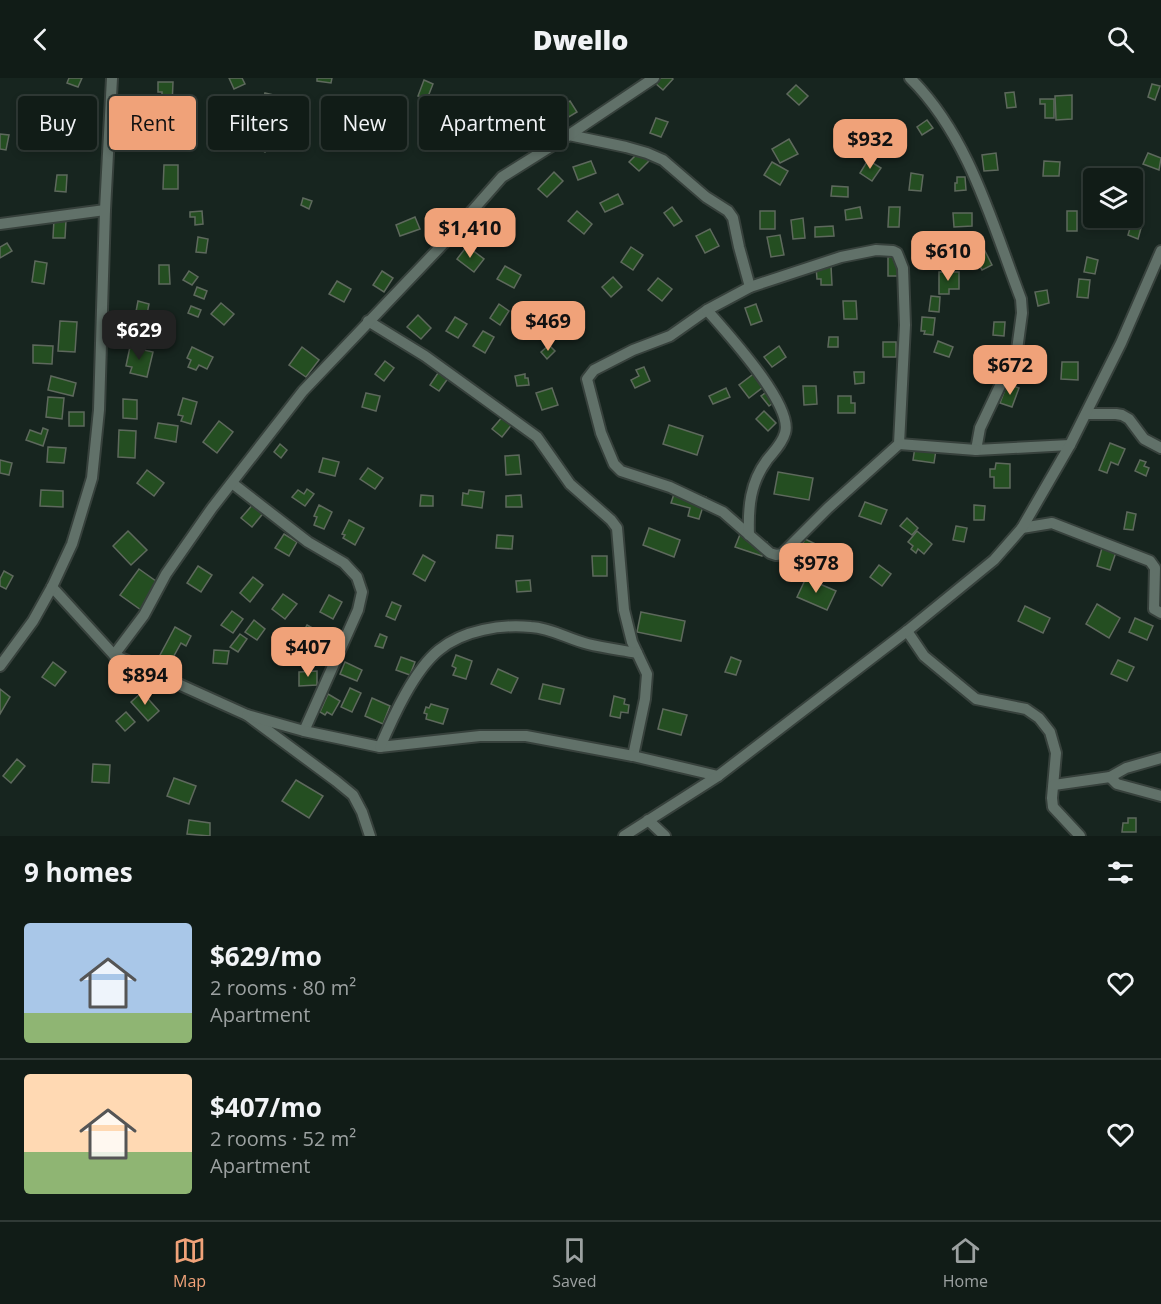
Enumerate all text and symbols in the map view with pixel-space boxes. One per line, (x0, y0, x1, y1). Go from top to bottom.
text: Dwello (533, 21, 628, 58)
icon: back (24, 23, 57, 56)
icon: search (1104, 23, 1137, 56)
chip: Buy (18, 96, 97, 150)
chip: Rent (109, 96, 196, 150)
chip: Filters (208, 96, 309, 150)
chip: New (321, 96, 407, 150)
chip: Apartment (419, 96, 567, 150)
pin: $932 (834, 119, 906, 170)
text: $932 (847, 125, 893, 152)
map controls (1083, 168, 1143, 228)
button: layers (1083, 168, 1143, 228)
pin: $1,410 (421, 208, 519, 259)
text: $1,410 (439, 214, 501, 241)
pin: $610 (912, 231, 984, 282)
text: $610 (925, 237, 971, 264)
pin: $469 (512, 301, 584, 352)
text: $469 (525, 307, 571, 334)
pin: $629 (103, 310, 175, 361)
text: $629 (116, 316, 162, 343)
pin: $672 (974, 345, 1046, 396)
text: $672 (987, 351, 1033, 378)
pin: $978 (780, 543, 852, 594)
text: $978 (793, 549, 839, 576)
pin: $407 (272, 627, 344, 678)
text: $407 (285, 633, 331, 660)
pin: $894 (109, 655, 181, 706)
text: $894 (122, 661, 168, 688)
text: 9 homes (24, 854, 133, 890)
icon: filters (1104, 856, 1137, 889)
text: $629/mo (210, 938, 322, 974)
icon: home (72, 947, 144, 1019)
icon: heart (1104, 967, 1137, 1000)
text: 2 rooms · 80 m² (210, 974, 356, 1001)
text: Apartment (210, 1001, 310, 1028)
text: $407/mo (210, 1089, 322, 1125)
icon: home (72, 1098, 144, 1170)
icon: heart (1104, 1118, 1137, 1151)
text: 2 rooms · 52 m² (210, 1125, 356, 1152)
text: Apartment (210, 1152, 310, 1179)
tab: Map (173, 1234, 206, 1292)
tab: Saved (552, 1234, 597, 1292)
tab: Home (943, 1234, 988, 1292)

